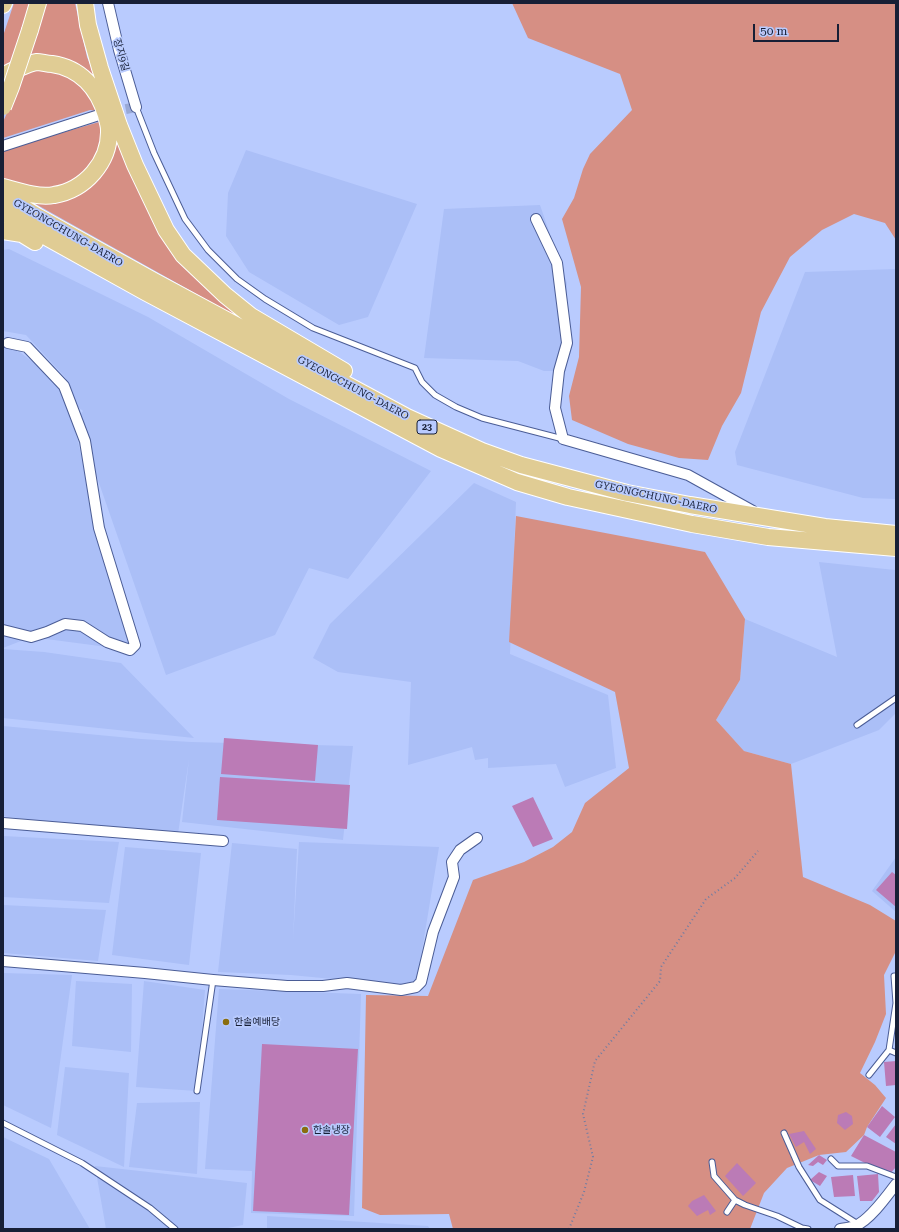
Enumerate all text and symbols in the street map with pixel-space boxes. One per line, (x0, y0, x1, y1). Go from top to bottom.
scale bar (755, 16, 841, 42)
text: 50 m (760, 24, 787, 38)
street label: 장지9길 (111, 37, 131, 73)
street label: GYEONGCHUNG-DAERO (11, 197, 125, 269)
street label: GYEONGCHUNG-DAERO (295, 354, 411, 422)
road number: 23 (417, 420, 437, 434)
street label: GYEONGCHUNG-DAERO (594, 478, 718, 516)
place label: 한솔예배당 (234, 1016, 280, 1028)
marker: 한솔예배당 (221, 1017, 231, 1027)
place label: 한솔냉장 (313, 1124, 350, 1136)
marker: 한솔냉장 (300, 1125, 310, 1135)

